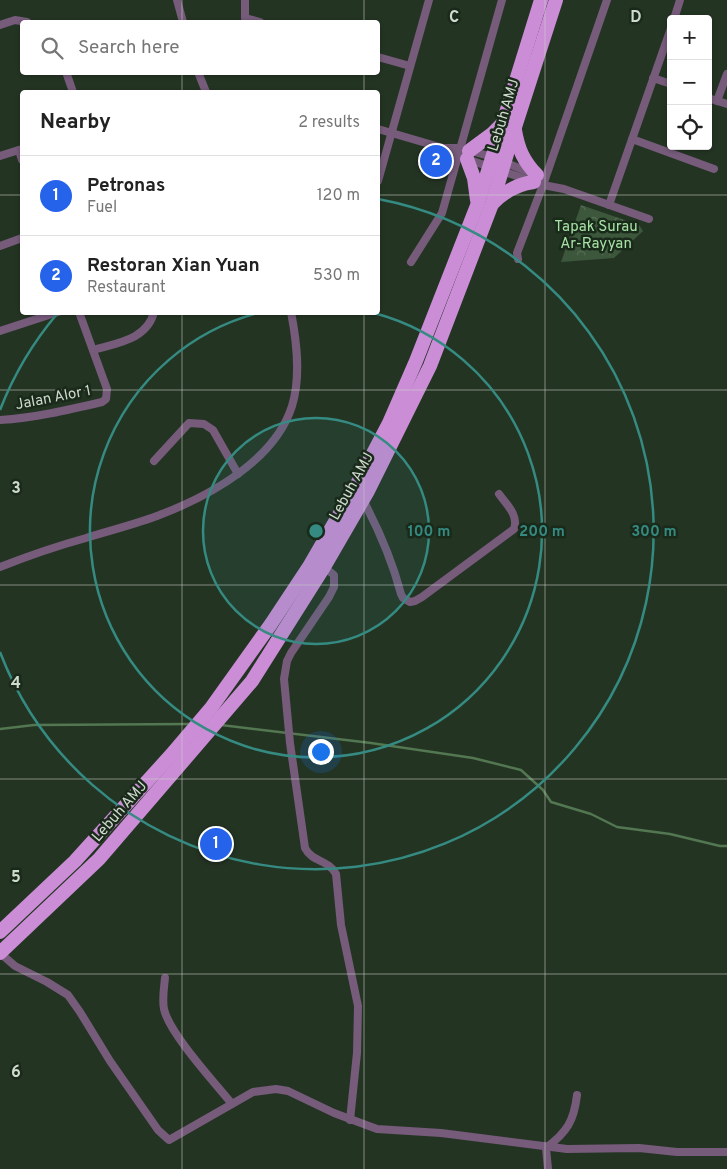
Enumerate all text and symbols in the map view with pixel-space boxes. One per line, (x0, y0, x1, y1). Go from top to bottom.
text: C (449, 8, 459, 28)
text: D (630, 8, 642, 28)
map controls (667, 15, 712, 150)
button: + (667, 15, 712, 60)
search box (20, 20, 380, 75)
icon: search (38, 34, 66, 62)
text: Search here (78, 36, 180, 60)
button: − (667, 60, 712, 105)
street label: Lebuh AMJ (484, 77, 524, 154)
button: locate (667, 105, 712, 150)
text: Nearby (40, 109, 111, 136)
text: 2 results (298, 113, 360, 133)
pin: 2 (420, 142, 452, 180)
text: Petronas (87, 174, 165, 198)
text: 1 (53, 186, 59, 206)
text: 120 m (317, 186, 360, 206)
text: Fuel (87, 198, 117, 218)
park label: Tapak Surau Ar-Rayyan (554, 218, 638, 254)
text: Restoran Xian Yuan (87, 254, 260, 278)
text: 2 (51, 266, 61, 286)
text: 530 m (313, 266, 360, 286)
text: Restaurant (87, 278, 166, 298)
street label: Jalan Alor 1 (14, 382, 93, 415)
street label: Lebuh AMJ (326, 449, 379, 524)
text: 3 (11, 479, 21, 499)
centre of rings (307, 522, 325, 540)
text: 100 m (408, 523, 450, 542)
text: 200 m (519, 523, 565, 542)
text: 300 m (631, 523, 677, 542)
text: 4 (11, 674, 21, 694)
your location (308, 739, 334, 765)
street label: Lebuh AMJ (88, 778, 152, 846)
pin: 1 (200, 825, 232, 863)
text: 5 (11, 868, 21, 888)
text: 6 (11, 1063, 21, 1083)

